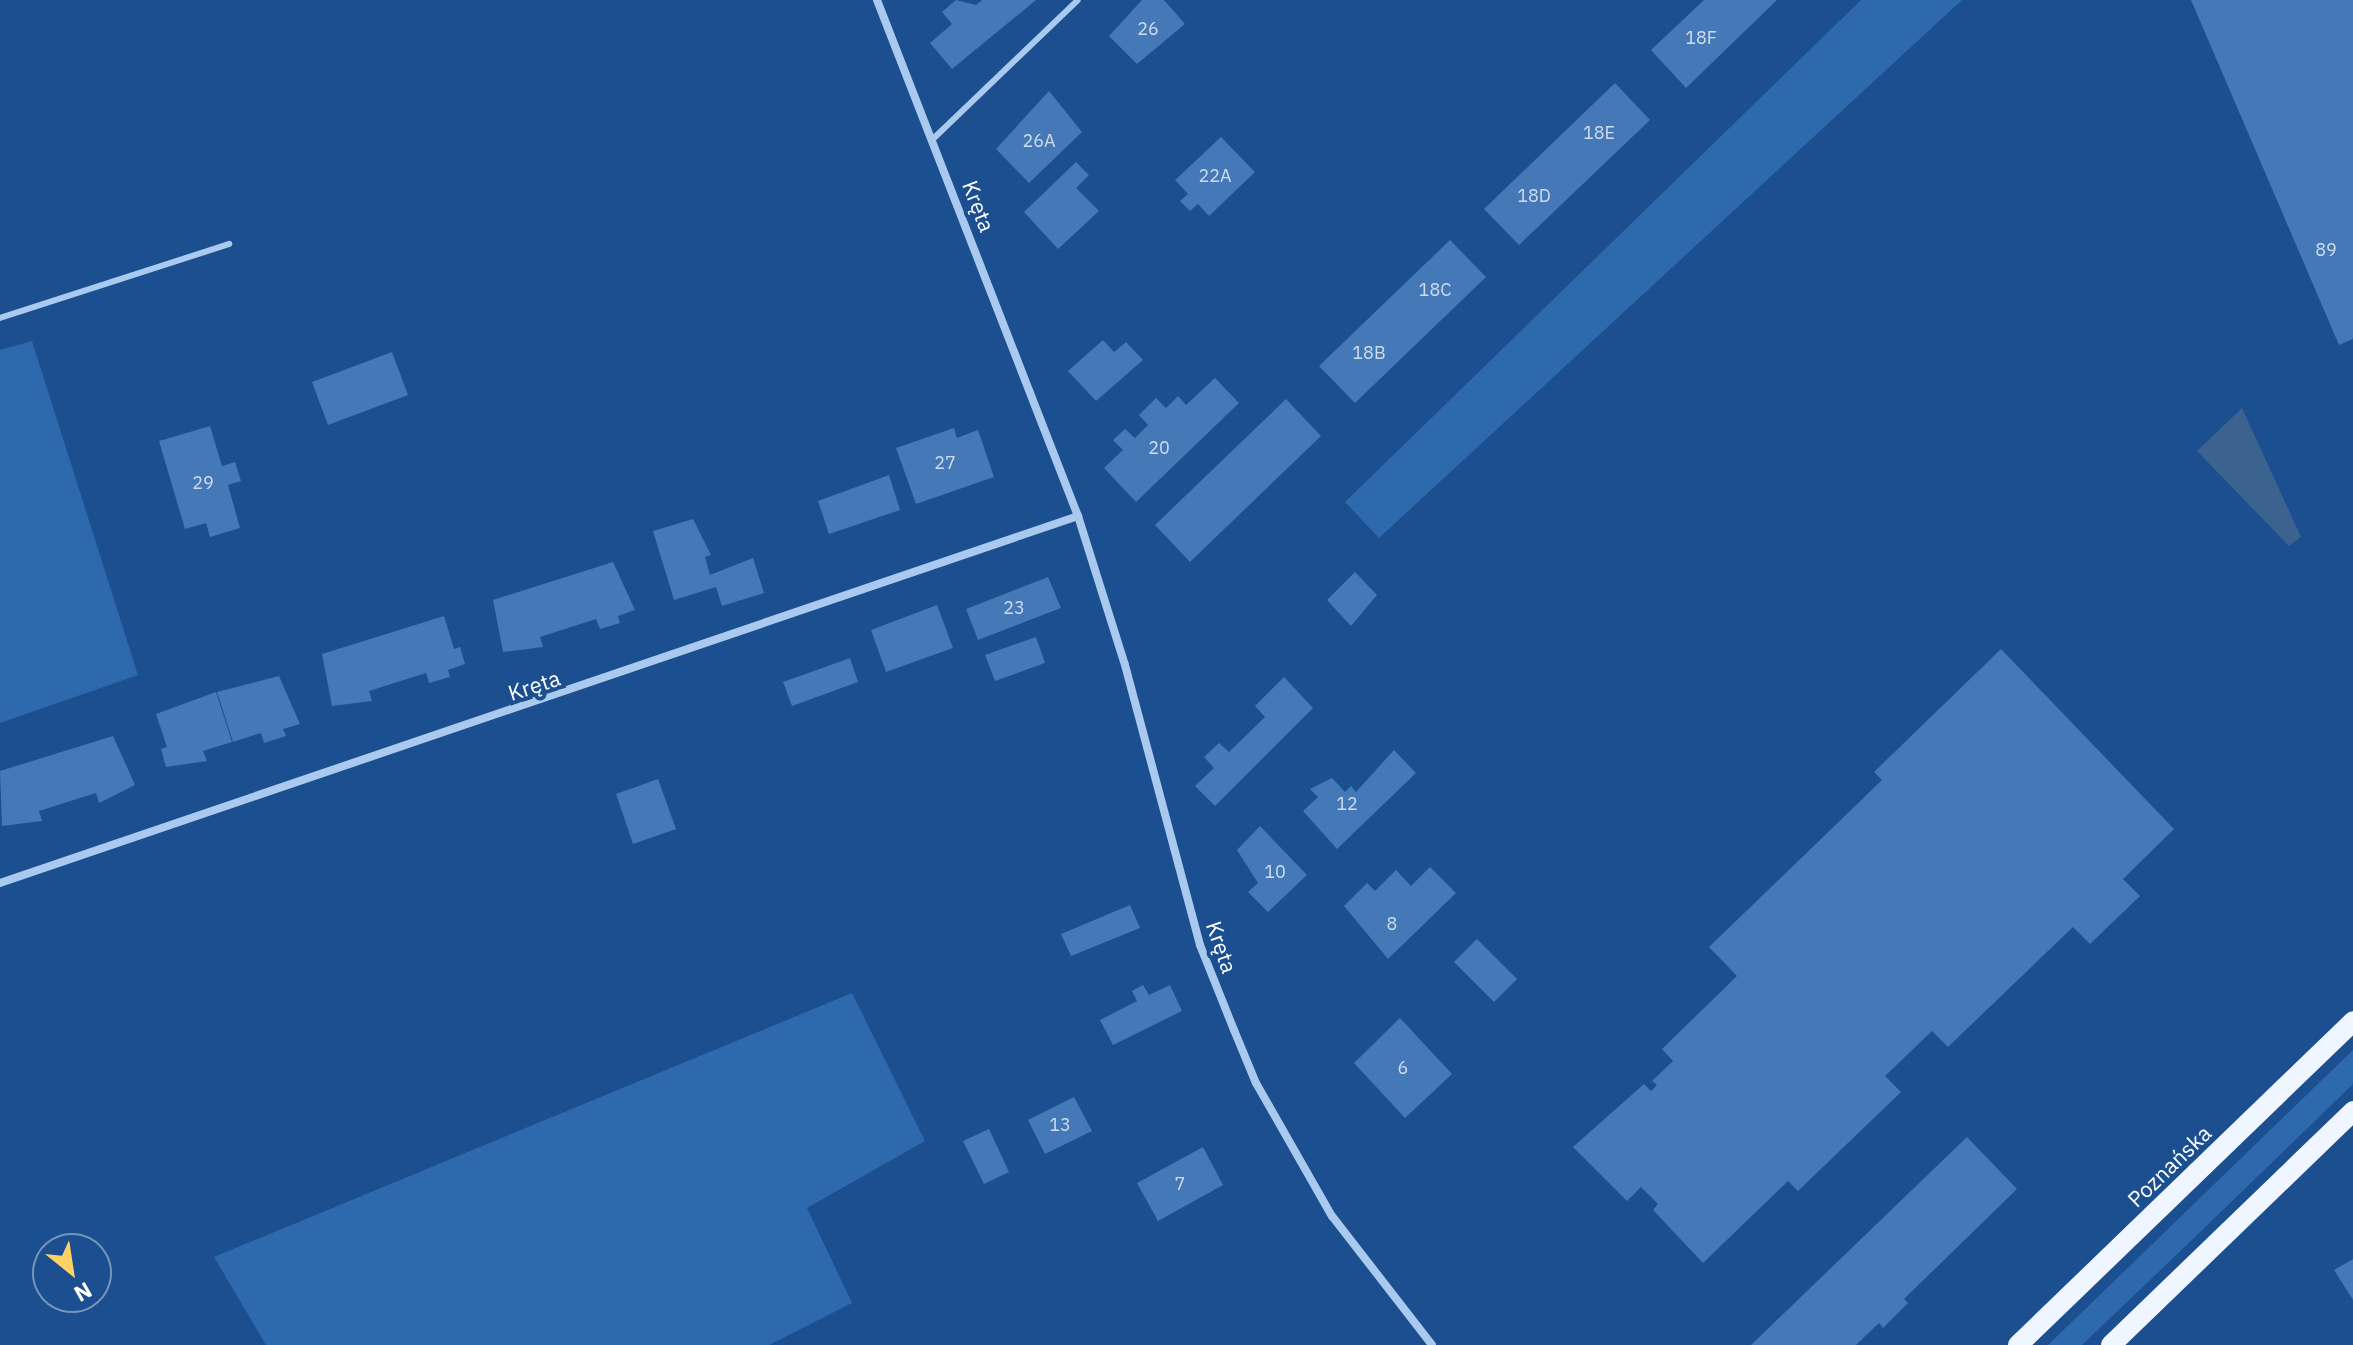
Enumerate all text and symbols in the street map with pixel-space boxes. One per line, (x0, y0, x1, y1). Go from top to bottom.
house number: 26 (1137, 18, 1159, 40)
house number: 18F (1685, 27, 1717, 49)
house number: 18E (1583, 122, 1615, 144)
house number: 26A (1022, 130, 1056, 152)
house number: 22A (1198, 165, 1232, 187)
street label: Kręta (957, 176, 1001, 236)
house number: 18D (1517, 185, 1551, 207)
house number: 89 (2315, 239, 2337, 261)
house number: 18C (1419, 279, 1451, 301)
house number: 18B (1352, 342, 1386, 364)
house number: 20 (1148, 437, 1170, 459)
house number: 27 (934, 452, 956, 474)
house number: 29 (192, 472, 214, 494)
house number: 23 (1003, 597, 1025, 619)
street label: Kręta (505, 664, 563, 706)
house number: 12 (1336, 793, 1358, 815)
house number: 10 (1264, 861, 1286, 883)
house number: 8 (1387, 913, 1397, 935)
street label: Kręta (1201, 918, 1243, 976)
house number: 6 (1398, 1057, 1408, 1079)
house number: 13 (1049, 1114, 1071, 1136)
street label: Poznańska (2122, 1120, 2216, 1212)
house number: 7 (1175, 1173, 1185, 1195)
north arrow (32, 1233, 112, 1313)
text: N (69, 1276, 97, 1309)

